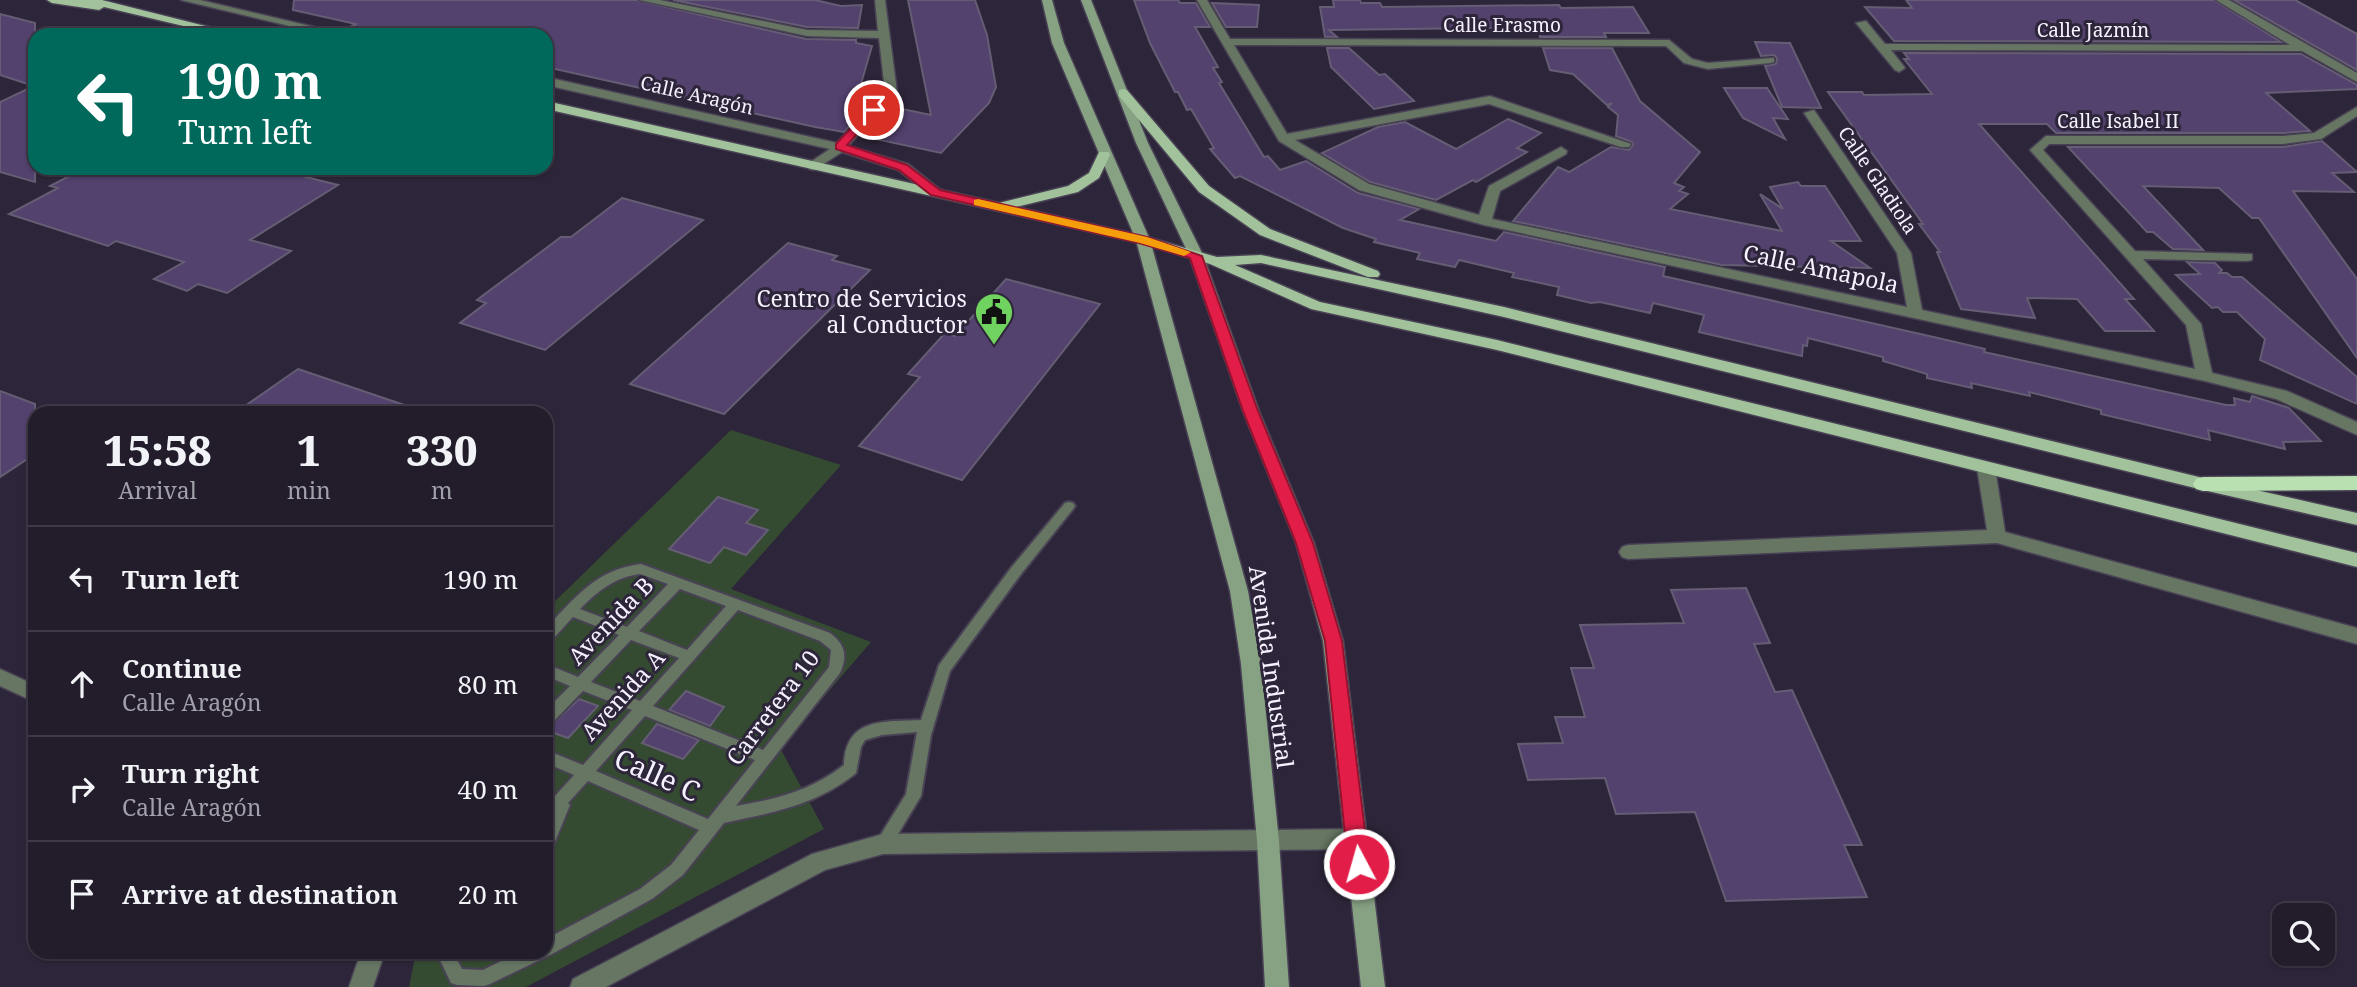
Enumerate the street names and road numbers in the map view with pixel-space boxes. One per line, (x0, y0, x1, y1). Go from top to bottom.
street label: Calle Erasmo (1443, 12, 1561, 38)
street label: Calle Jazmín (2037, 17, 2149, 43)
street label: Calle Aragón (638, 69, 756, 121)
street label: Calle Isabel II (2057, 108, 2179, 134)
street label: Calle Gladiola (1832, 121, 1924, 239)
street label: Calle Amapola (1741, 236, 1902, 300)
street label: Avenida Industrial (1242, 563, 1302, 770)
street label: Avenida B (560, 569, 660, 671)
street label: Avenida A (573, 641, 672, 747)
street label: Carretera 10 (718, 643, 826, 772)
street label: Calle C (609, 738, 706, 810)

